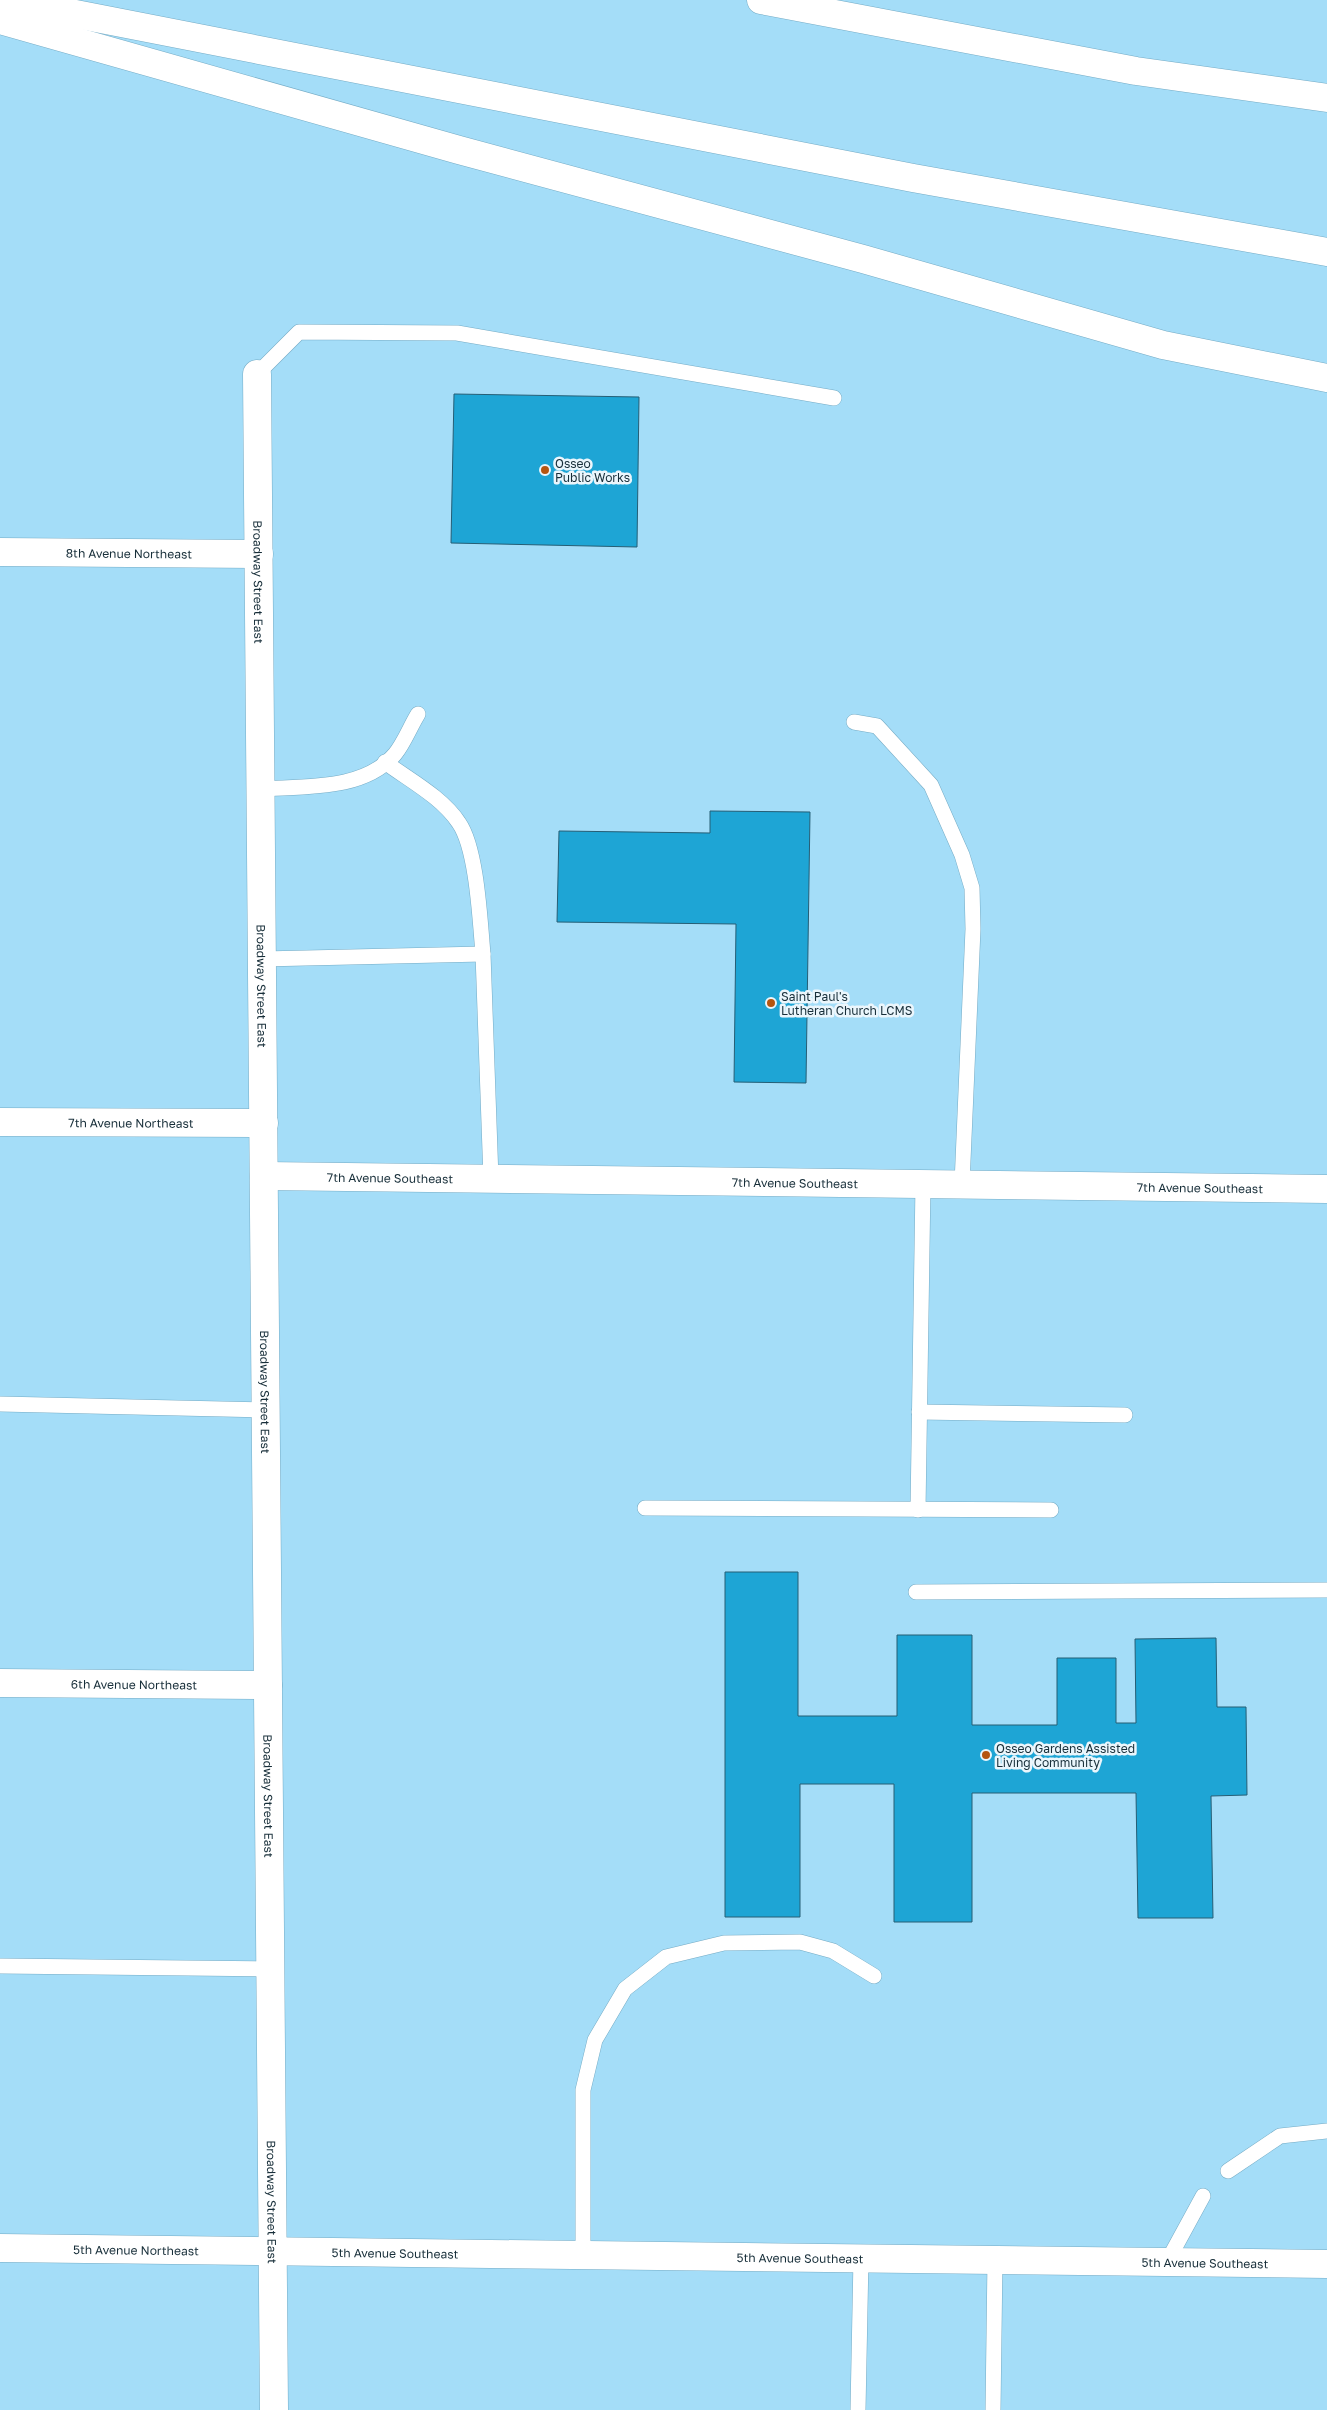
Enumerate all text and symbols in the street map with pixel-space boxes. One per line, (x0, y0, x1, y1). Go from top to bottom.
place label: Osseo Public Works (555, 456, 630, 485)
marker: Osseo Public Works (539, 464, 551, 476)
street label: Broadway Street East (251, 520, 267, 644)
street label: 8th Avenue Northeast (66, 545, 192, 561)
street label: Broadway Street East (254, 924, 270, 1048)
place label: Saint Paul's Lutheran Church LCMS (781, 989, 913, 1018)
marker: Saint Paul's Lutheran Church LCMS (765, 997, 777, 1009)
street label: 7th Avenue Northeast (68, 1115, 194, 1130)
street label: 7th Avenue Southeast (327, 1169, 453, 1186)
street label: 7th Avenue Southeast (732, 1174, 858, 1191)
street label: 7th Avenue Southeast (1137, 1179, 1263, 1196)
street label: Broadway Street East (257, 1330, 274, 1454)
street label: 6th Avenue Northeast (71, 1676, 197, 1692)
street label: Broadway Street East (261, 1734, 277, 1858)
place label: Osseo Gardens Assisted Living Community (996, 1741, 1135, 1770)
marker: Osseo Gardens Assisted Living Community (980, 1749, 992, 1761)
street label: Broadway Street East (264, 2140, 280, 2264)
street label: 5th Avenue Northeast (73, 2241, 199, 2258)
street label: 5th Avenue Southeast (331, 2244, 459, 2261)
street label: 5th Avenue Southeast (736, 2249, 864, 2266)
street label: 5th Avenue Southeast (1141, 2254, 1269, 2271)

